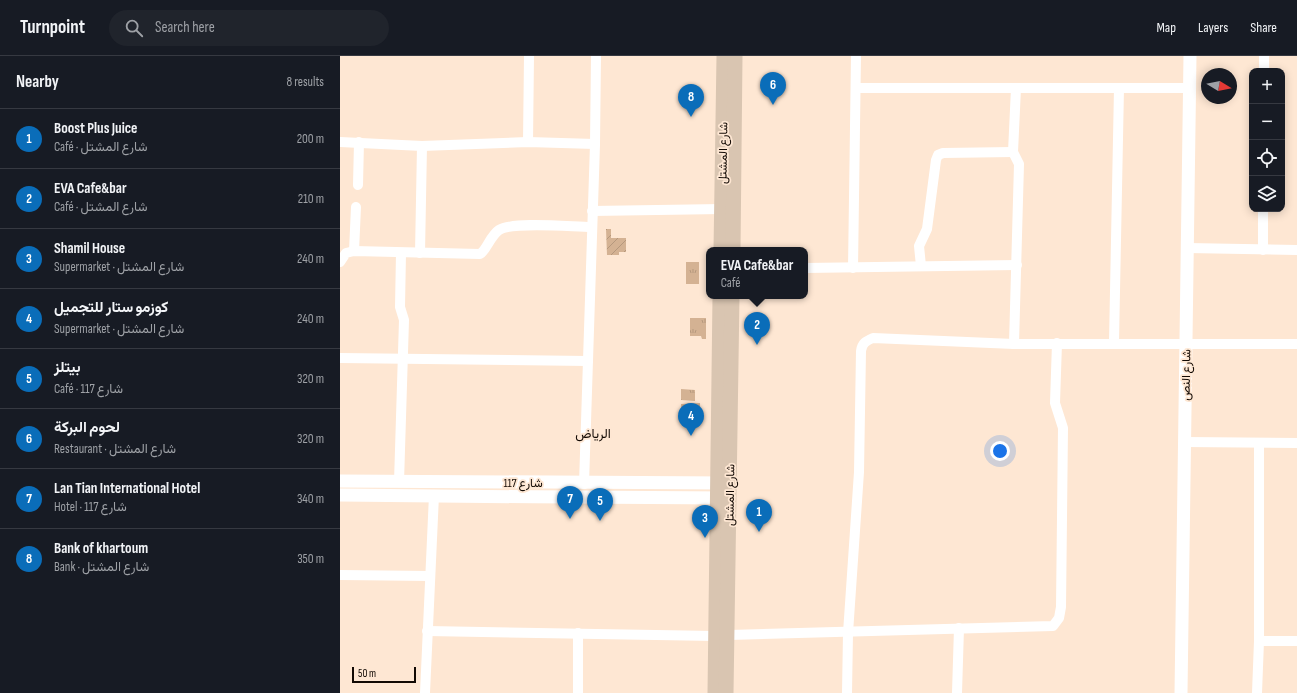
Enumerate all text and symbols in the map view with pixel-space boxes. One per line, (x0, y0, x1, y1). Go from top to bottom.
search box (109, 10, 389, 46)
text: Turnpoint (20, 16, 85, 39)
icon: search (123, 17, 145, 39)
text: Search here (155, 18, 215, 37)
text: Map (1156, 19, 1176, 36)
text: Layers (1198, 19, 1228, 36)
text: Share (1250, 19, 1277, 36)
north arrow (1201, 68, 1237, 104)
map controls (1249, 68, 1285, 212)
button: + (1249, 68, 1285, 104)
text: Nearby (16, 72, 59, 92)
pin: 6 (760, 72, 786, 105)
text: 8 results (286, 74, 324, 90)
pin: 8 (678, 84, 704, 117)
button: − (1249, 104, 1285, 140)
text: Boost Plus Juice (54, 119, 137, 138)
street label: شارع المشتل (715, 122, 733, 184)
text: 1 (26, 131, 32, 147)
text: 200 m (297, 131, 324, 147)
text: Café · شارع المشتل (54, 139, 148, 155)
button: locate (1249, 140, 1285, 176)
button: layers (1249, 176, 1285, 212)
text: EVA Cafe&bar (54, 179, 127, 198)
text: 2 (26, 191, 32, 207)
text: 210 m (298, 191, 324, 207)
text: Café · شارع المشتل (54, 199, 148, 215)
text: Shamil House (54, 239, 125, 258)
popup (706, 247, 808, 299)
text: 3 (26, 251, 32, 267)
text: 240 m (297, 251, 324, 267)
text: EVA Cafe&bar (721, 256, 793, 275)
text: Supermarket · شارع المشتل (54, 259, 184, 275)
text: Café (721, 275, 741, 291)
text: كوزمو ستار للتجميل (54, 298, 168, 317)
text: 4 (26, 311, 32, 327)
text: 240 m (297, 311, 324, 327)
pin: 2 (744, 312, 770, 345)
text: Supermarket · شارع المشتل (54, 321, 184, 337)
street label: شارع النص (1179, 349, 1195, 401)
text: بيتلز (54, 358, 80, 377)
text: 5 (26, 371, 32, 387)
text: 320 m (297, 371, 324, 387)
text: Café · شارع 117 (54, 381, 123, 397)
pin: 4 (678, 403, 704, 436)
text: لحوم البركة (54, 418, 120, 437)
district label: الرياض (575, 426, 611, 442)
text: 6 (26, 431, 32, 447)
text: 320 m (297, 431, 324, 447)
text: Restaurant · شارع المشتل (54, 441, 176, 457)
your location (990, 441, 1010, 461)
street label: شارع المشتل (722, 464, 740, 526)
street label: شارع 117 (503, 476, 543, 492)
text: Lan Tian International Hotel (54, 479, 200, 498)
pin: 7 (557, 486, 583, 519)
pin: 5 (587, 488, 613, 521)
text: 7 (26, 491, 32, 507)
text: 340 m (297, 491, 324, 507)
text: Hotel · شارع 117 (54, 499, 127, 515)
pin: 1 (746, 499, 772, 532)
pin: 3 (692, 505, 718, 538)
text: Bank of khartoum (54, 539, 148, 558)
text: 8 (26, 551, 32, 567)
text: 350 m (297, 551, 324, 567)
text: Bank · شارع المشتل (54, 559, 149, 575)
scale bar (352, 665, 416, 684)
text: 50 m (358, 667, 376, 680)

